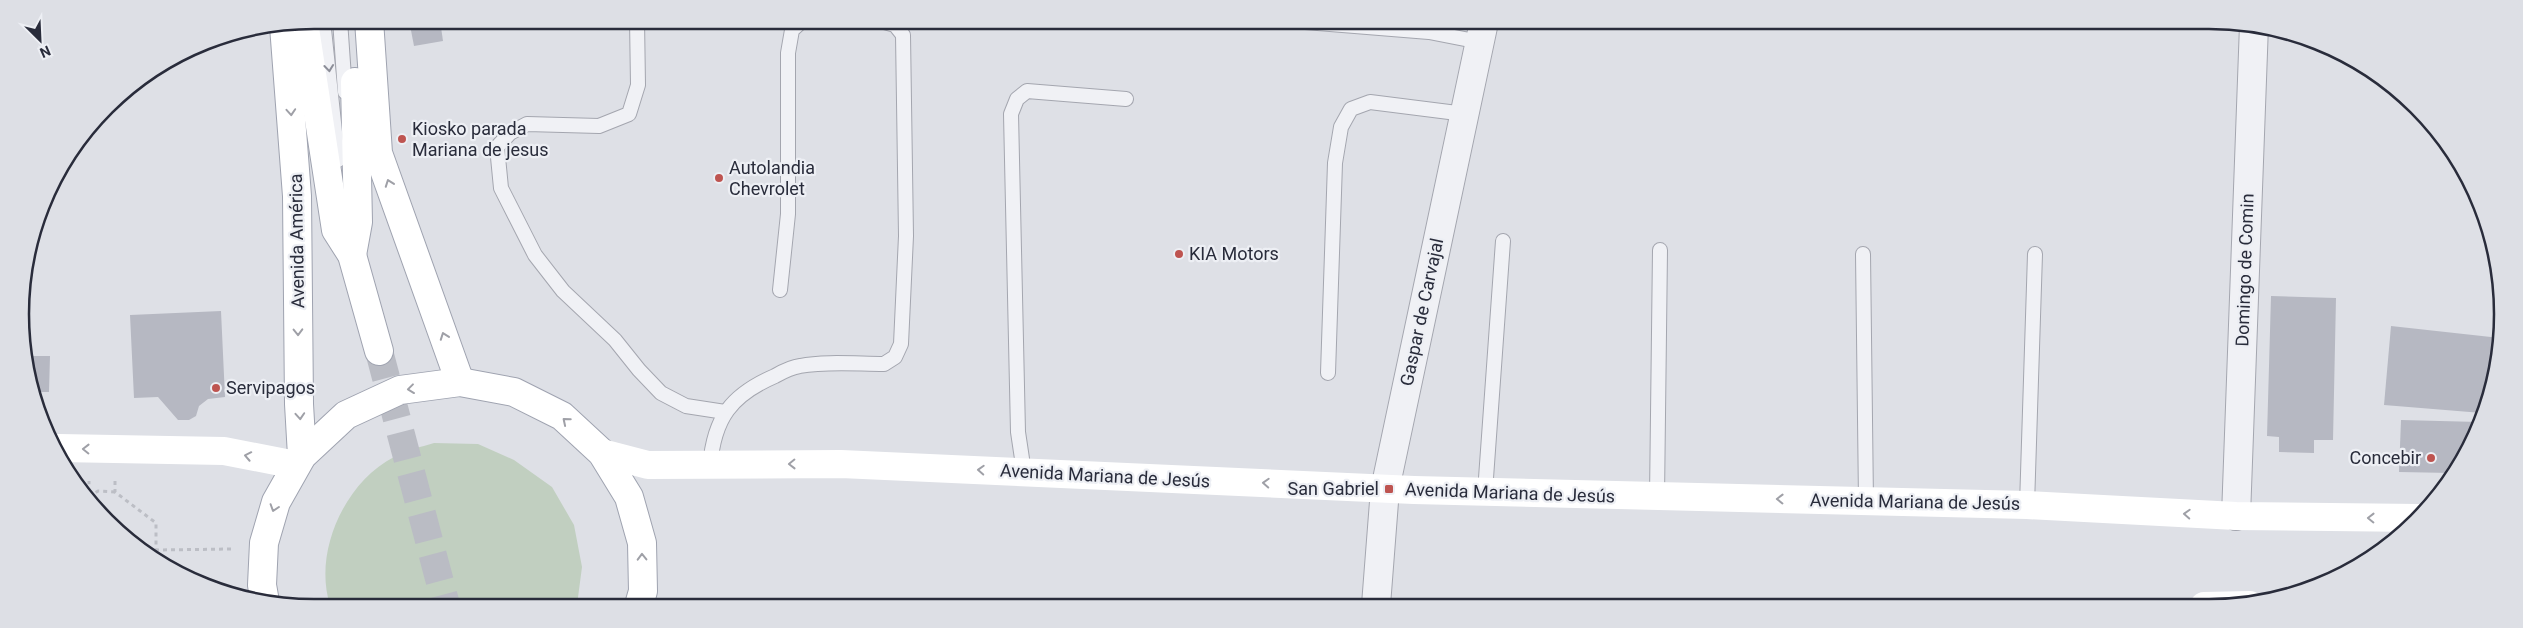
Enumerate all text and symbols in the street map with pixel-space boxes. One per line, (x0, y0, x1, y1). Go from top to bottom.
north arrow (15, 15, 65, 65)
text: N (38, 43, 53, 61)
one-way arrow (323, 65, 334, 73)
one-way arrow (285, 108, 296, 116)
place label: Kiosko parada Mariana de jesus (412, 118, 549, 160)
marker: Kiosko parada Mariana de jesus (396, 133, 408, 145)
place label: Autolandia Chevrolet (729, 157, 815, 199)
marker: Autolandia Chevrolet (713, 172, 725, 184)
street label: Avenida América (285, 173, 308, 309)
one-way arrow (385, 180, 395, 188)
street label: Domingo de Comin (2231, 193, 2258, 347)
street label: Gaspar de Carvajal (1396, 236, 1447, 388)
place label: KIA Motors (1189, 243, 1279, 264)
marker: KIA Motors (1173, 248, 1185, 260)
one-way arrow (293, 328, 304, 336)
one-way arrow (440, 333, 450, 341)
place label: Servipagos (226, 377, 315, 398)
marker: Servipagos (210, 382, 222, 394)
one-way arrow (407, 383, 415, 394)
one-way arrow (294, 412, 305, 420)
one-way arrow (563, 418, 572, 426)
one-way arrow (82, 444, 90, 454)
place label: Concebir (2350, 447, 2421, 468)
one-way arrow (244, 451, 252, 461)
marker: Concebir (2425, 452, 2437, 464)
one-way arrow (788, 459, 796, 470)
street label: Avenida Mariana de Jesús (999, 460, 1211, 491)
one-way arrow (977, 465, 985, 476)
one-way arrow (1262, 478, 1270, 489)
place label: San Gabriel (1288, 478, 1379, 499)
street label: Avenida Mariana de Jesús (1405, 478, 1615, 507)
marker: San Gabriel (1383, 483, 1395, 495)
street label: Avenida Mariana de Jesús (1810, 489, 2020, 514)
one-way arrow (1776, 494, 1784, 504)
one-way arrow (270, 504, 280, 512)
one-way arrow (2183, 508, 2191, 519)
one-way arrow (2366, 513, 2374, 523)
one-way arrow (637, 553, 647, 560)

